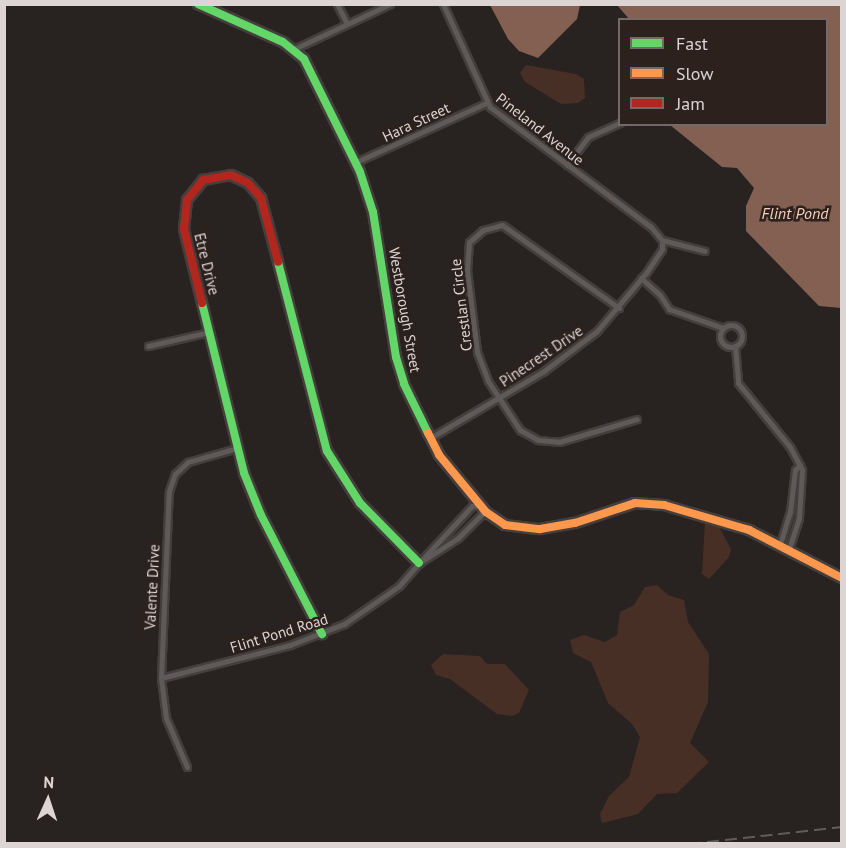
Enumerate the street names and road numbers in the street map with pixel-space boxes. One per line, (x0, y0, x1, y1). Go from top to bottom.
street label: Pineland Avenue (492, 89, 588, 169)
street label: Hara Street (379, 99, 453, 145)
street label: Etre Drive (191, 231, 223, 297)
street label: Westborough Street (385, 246, 425, 374)
street label: Crestlan Circle (446, 258, 476, 352)
street label: Pinecrest Drive (496, 322, 586, 390)
street label: Valente Drive (141, 544, 163, 630)
street label: Flint Pond Road (228, 610, 330, 656)

